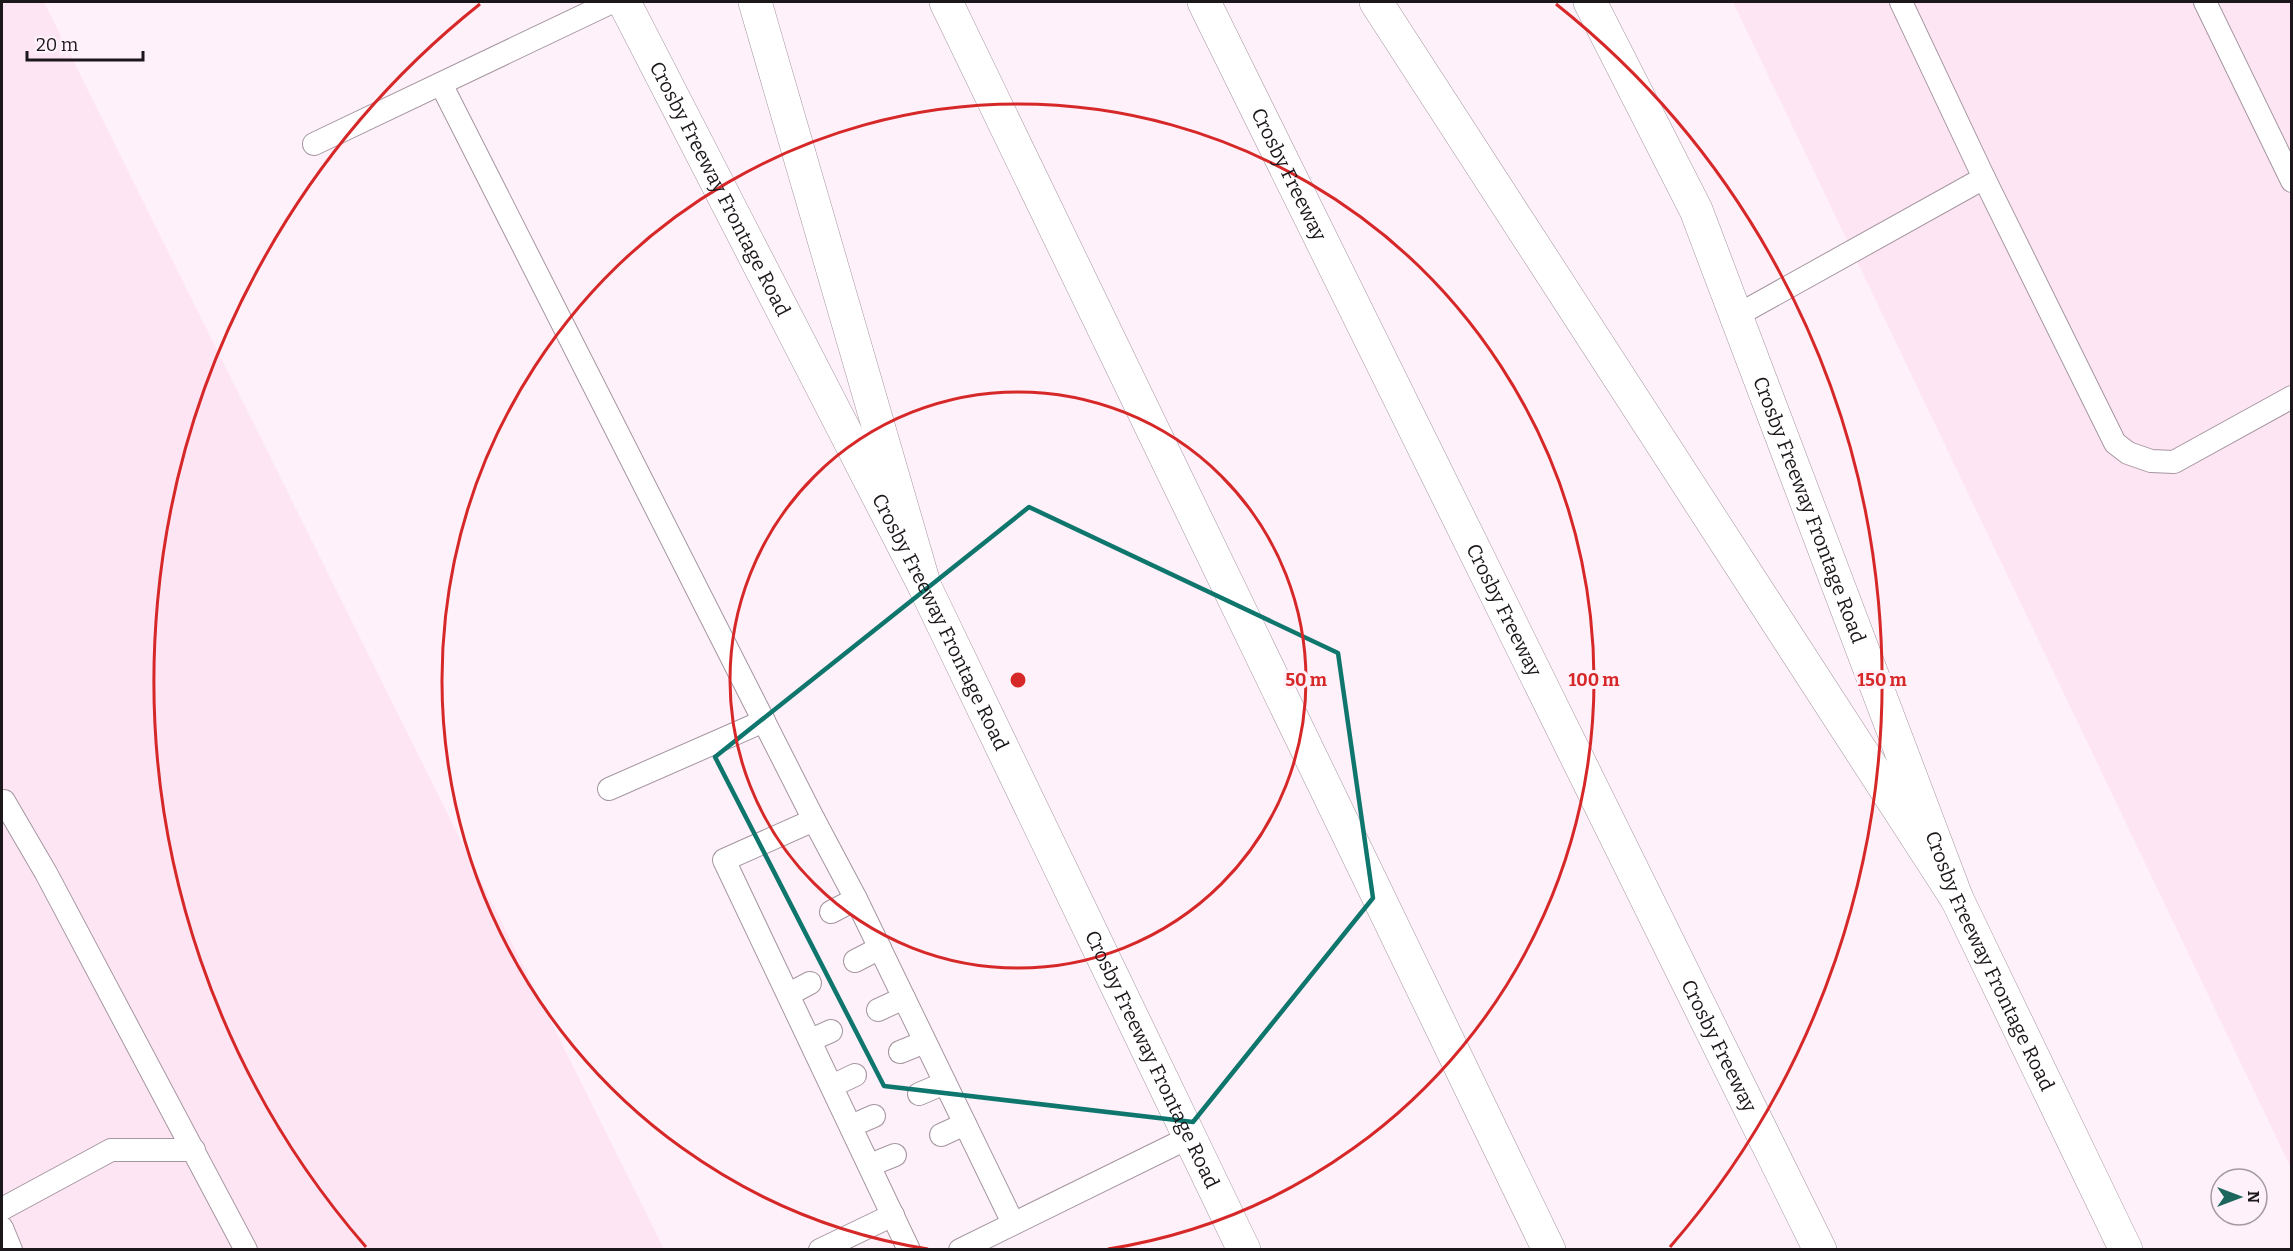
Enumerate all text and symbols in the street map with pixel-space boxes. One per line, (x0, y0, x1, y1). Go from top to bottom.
scale bar (27, 24, 142, 62)
text: 20 m (36, 34, 78, 56)
street label: Crosby Freeway Frontage Road (645, 57, 796, 320)
street label: Crosby Freeway (1246, 104, 1332, 245)
street label: Crosby Freeway Frontage Road (1748, 373, 1871, 647)
street label: Crosby Freeway Frontage Road (867, 489, 1014, 754)
street label: Crosby Freeway (1461, 540, 1547, 681)
text: 50 m (1285, 669, 1327, 691)
text: 100 m (1568, 669, 1620, 691)
text: 150 m (1857, 669, 1907, 691)
centre of rings (1008, 670, 1028, 690)
street label: Crosby Freeway Frontage Road (1920, 828, 2060, 1095)
street label: Crosby Freeway Frontage Road (1080, 926, 1225, 1192)
street label: Crosby Freeway (1676, 975, 1762, 1116)
north arrow (2209, 1167, 2269, 1227)
text: N (2244, 1191, 2263, 1203)

